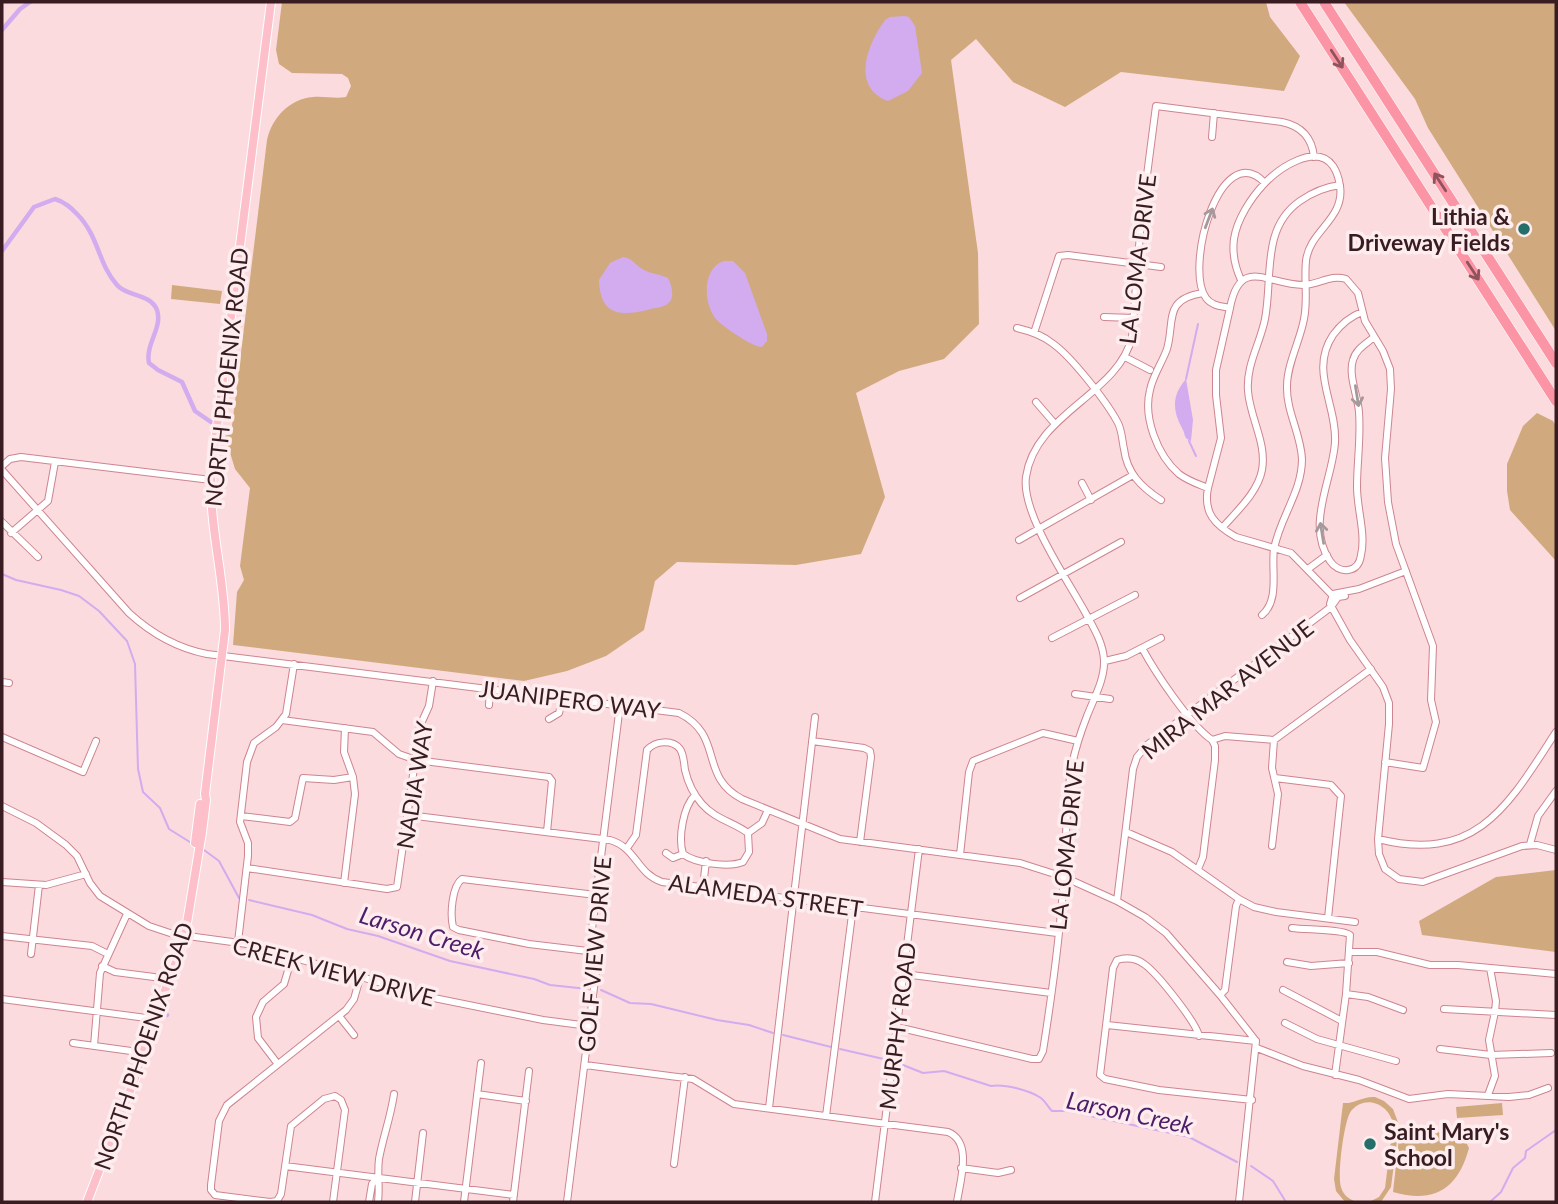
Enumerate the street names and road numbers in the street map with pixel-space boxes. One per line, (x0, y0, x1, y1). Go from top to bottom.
street label: LA LOMA DRIVE (1113, 172, 1161, 346)
street label: NORTH PHOENIX ROAD (198, 246, 254, 508)
street label: MIRA MAR AVENUE (1136, 613, 1318, 765)
street label: JUANIPERO WAY (478, 674, 663, 724)
street label: NADIA WAY (390, 719, 438, 851)
street label: LA LOMA DRIVE (1043, 758, 1089, 932)
street label: GOLF VIEW DRIVE (571, 855, 617, 1053)
street label: ALAMEDA STREET (667, 868, 865, 923)
street label: NORTH PHOENIX ROAD (87, 919, 199, 1173)
street label: CREEK VIEW DRIVE (230, 930, 438, 1012)
street label: MURPHY ROAD (873, 941, 921, 1111)

